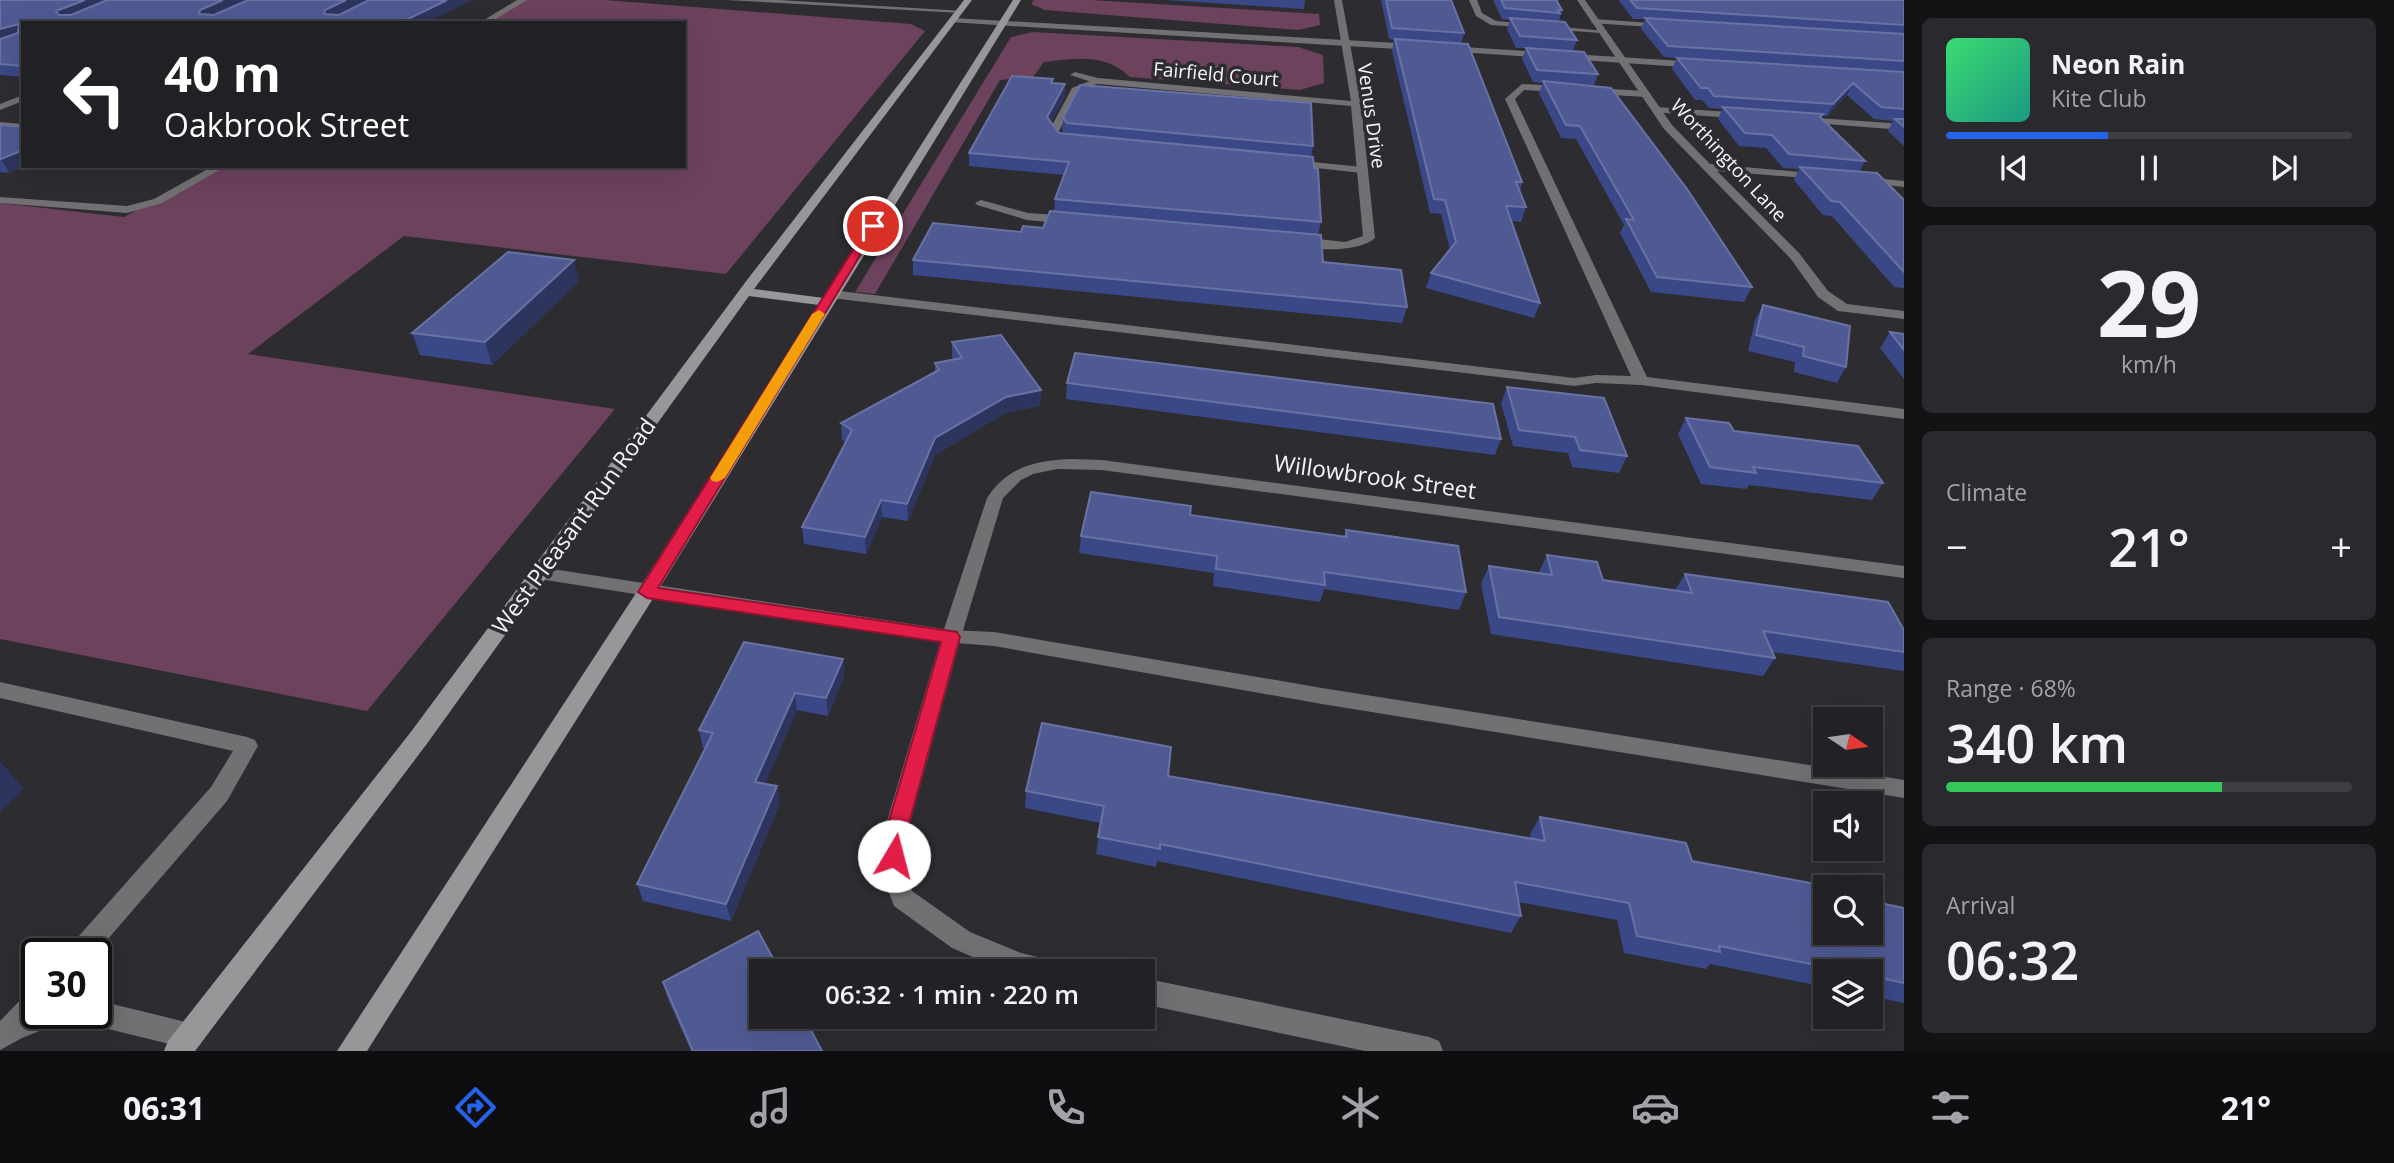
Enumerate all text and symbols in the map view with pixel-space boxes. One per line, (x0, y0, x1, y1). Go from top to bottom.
text: 40 m (164, 40, 281, 106)
text: Neon Rain (2051, 46, 2185, 82)
icon: left (49, 49, 140, 140)
street label: Fairfield Court (1152, 56, 1280, 92)
street label: Venus Drive (1352, 62, 1392, 170)
text: Kite Club (2051, 82, 2146, 114)
street label: Worthington Lane (1665, 93, 1793, 227)
text: Oakbrook Street (164, 103, 409, 146)
icon: previous (1995, 149, 2033, 187)
icon: pause (2130, 149, 2168, 187)
icon: next (2265, 149, 2303, 187)
pin (843, 196, 903, 256)
icon: arrive (854, 207, 892, 245)
text: 29 (2097, 240, 2201, 364)
text: km/h (2121, 348, 2177, 380)
street label: West Pleasant Run Road (484, 411, 663, 640)
street label: Willowbrook Street (1272, 446, 1478, 506)
text: Climate (1946, 476, 2027, 508)
text: 21° (2108, 511, 2190, 582)
text: − (1946, 520, 1968, 572)
text: + (2330, 520, 2352, 572)
text: Range · 68% (1946, 672, 2076, 704)
north arrow (1813, 707, 1883, 777)
map controls (1813, 707, 1883, 1029)
text: 340 km (1946, 707, 2128, 778)
button: sound (1813, 791, 1883, 861)
position arrow (857, 819, 931, 893)
button: search (1813, 875, 1883, 945)
text: Arrival (1946, 889, 2015, 921)
text: 06:32 (1946, 924, 2079, 995)
speed limit sign: 30 (21, 938, 112, 1029)
button: layers (1813, 959, 1883, 1029)
text: 06:32 · 1 min · 220 m (825, 976, 1079, 1012)
icon: directions (451, 1083, 500, 1132)
icon: music (746, 1083, 795, 1132)
icon: phone (1041, 1083, 1090, 1132)
icon: climate (1336, 1083, 1385, 1132)
icon: car (1631, 1083, 1680, 1132)
icon: filters (1926, 1083, 1975, 1132)
text: 06:31 (123, 1086, 205, 1129)
text: 21° (2221, 1086, 2271, 1129)

